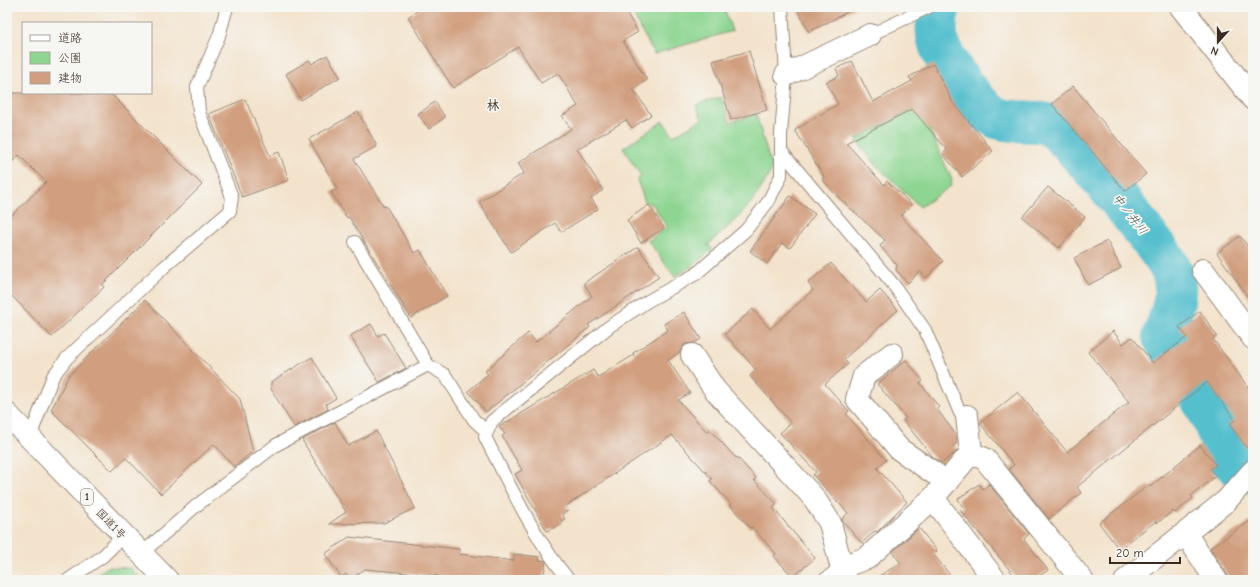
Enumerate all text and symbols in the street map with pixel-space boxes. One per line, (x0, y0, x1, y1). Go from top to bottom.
legend (22, 22, 152, 94)
north arrow (1198, 22, 1238, 62)
text: 道路 (58, 31, 82, 45)
text: N (1209, 44, 1220, 58)
text: 公園 (58, 51, 82, 65)
text: 建物 (58, 71, 82, 85)
district label: 林 (486, 98, 500, 113)
water label: 中ノ井川 (1110, 191, 1150, 237)
road number: 1 (81, 489, 93, 505)
street label: 国道1号 (93, 506, 129, 542)
scale bar (1110, 539, 1180, 565)
text: 20 m (1116, 546, 1144, 560)

